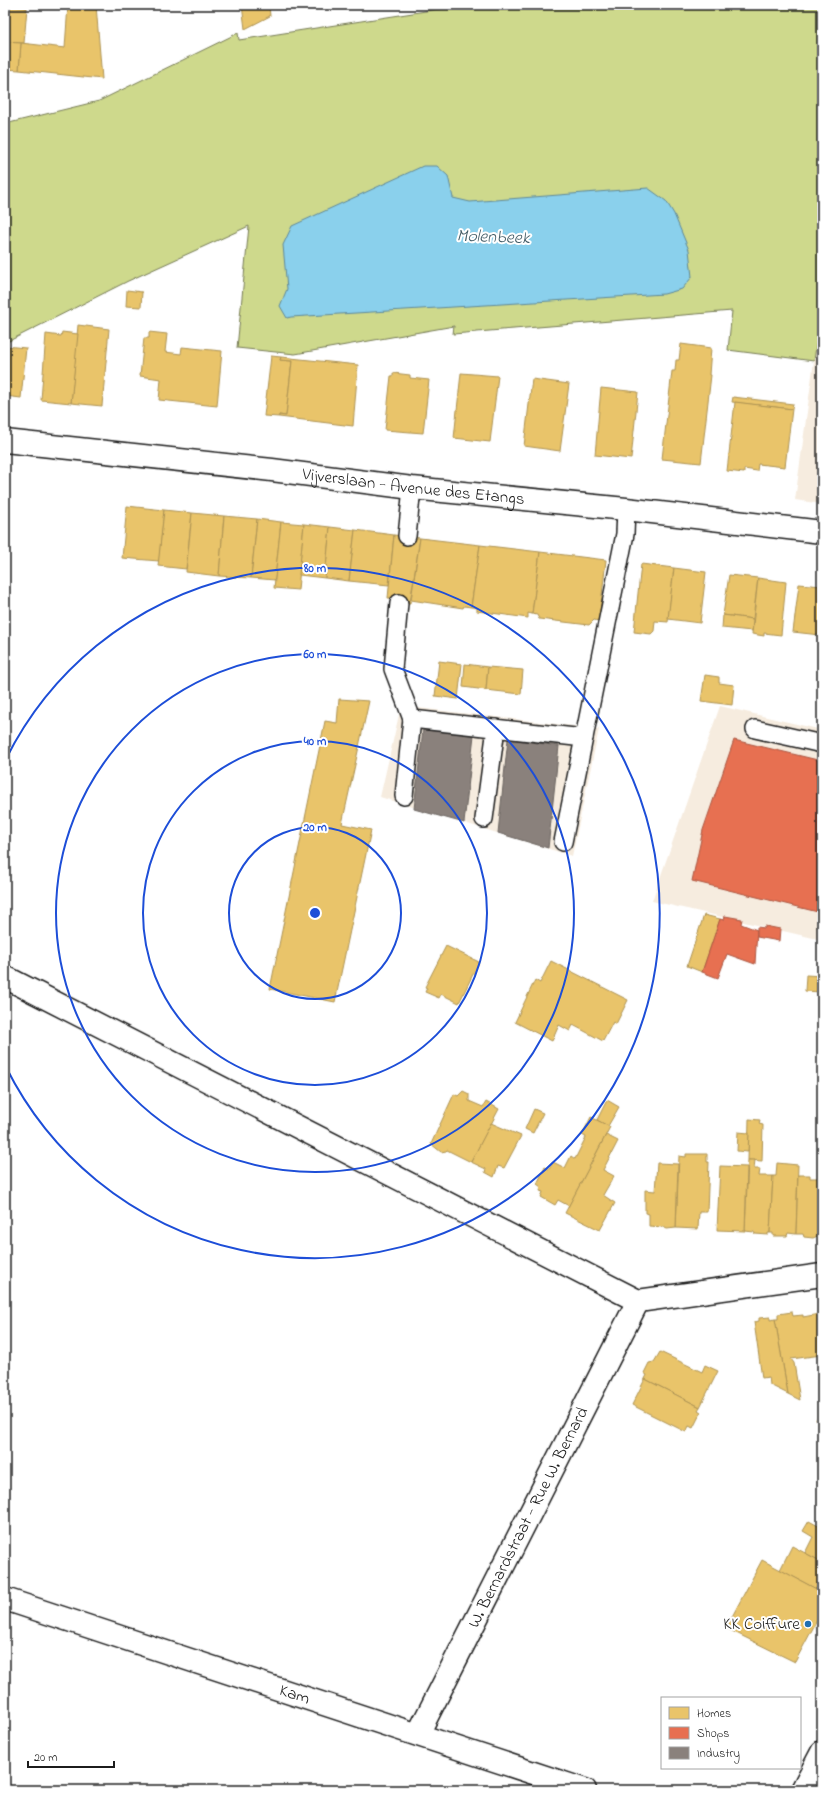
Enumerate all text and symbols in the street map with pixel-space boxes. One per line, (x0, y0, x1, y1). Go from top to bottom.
water label: Molenbeek (456, 224, 531, 252)
street label: Vijverslaan - Avenue des Etangs (300, 461, 526, 513)
text: 80 m (303, 560, 327, 578)
text: 60 m (303, 646, 327, 664)
text: 40 m (303, 733, 327, 751)
text: 20 m (302, 819, 327, 837)
centre of rings (308, 906, 322, 920)
street label: W. Bernardstraat - Rue W. Bernard (461, 1402, 595, 1632)
place label: KK Coiffure (723, 1612, 800, 1637)
marker: KK Coiffure (803, 1619, 813, 1629)
street label: Kam (276, 1678, 313, 1711)
legend (661, 1697, 801, 1769)
text: Homes (697, 1705, 731, 1723)
text: Shops (697, 1725, 729, 1743)
scale bar (28, 1743, 114, 1769)
text: Industry (697, 1745, 740, 1764)
text: 20 m (34, 1749, 57, 1767)

